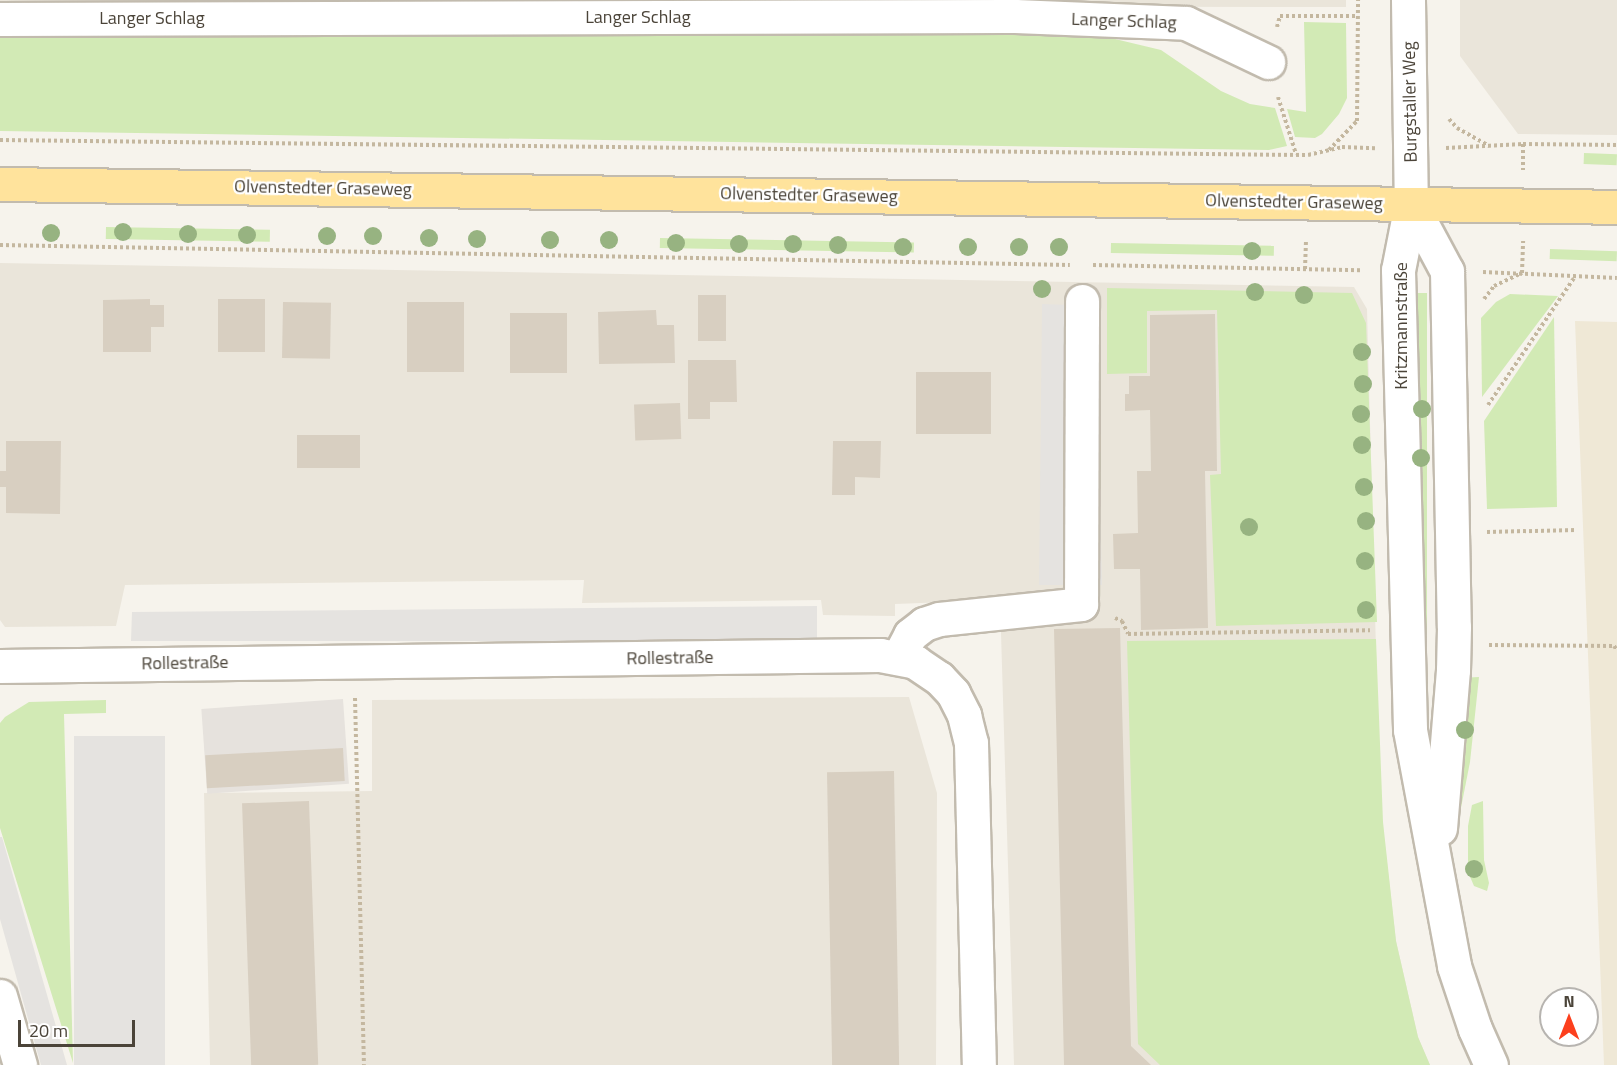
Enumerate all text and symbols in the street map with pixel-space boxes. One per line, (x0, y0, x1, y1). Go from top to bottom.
street label: Langer Schlag (585, 6, 691, 28)
street label: Langer Schlag (99, 7, 205, 29)
street label: Langer Schlag (1071, 8, 1177, 34)
street label: Burgstaller Weg (1398, 41, 1422, 163)
street label: Olvenstedter Graseweg (234, 176, 412, 200)
street label: Olvenstedter Graseweg (720, 183, 898, 207)
street label: Olvenstedter Graseweg (1205, 190, 1383, 214)
street label: Kritzmannstraße (1390, 262, 1412, 390)
street label: Rollestraße (626, 646, 714, 670)
street label: Rollestraße (141, 651, 229, 675)
north arrow (1539, 987, 1599, 1047)
text: N (1563, 989, 1575, 1013)
scale bar (21, 1008, 138, 1046)
text: 20 m (29, 1017, 68, 1044)

